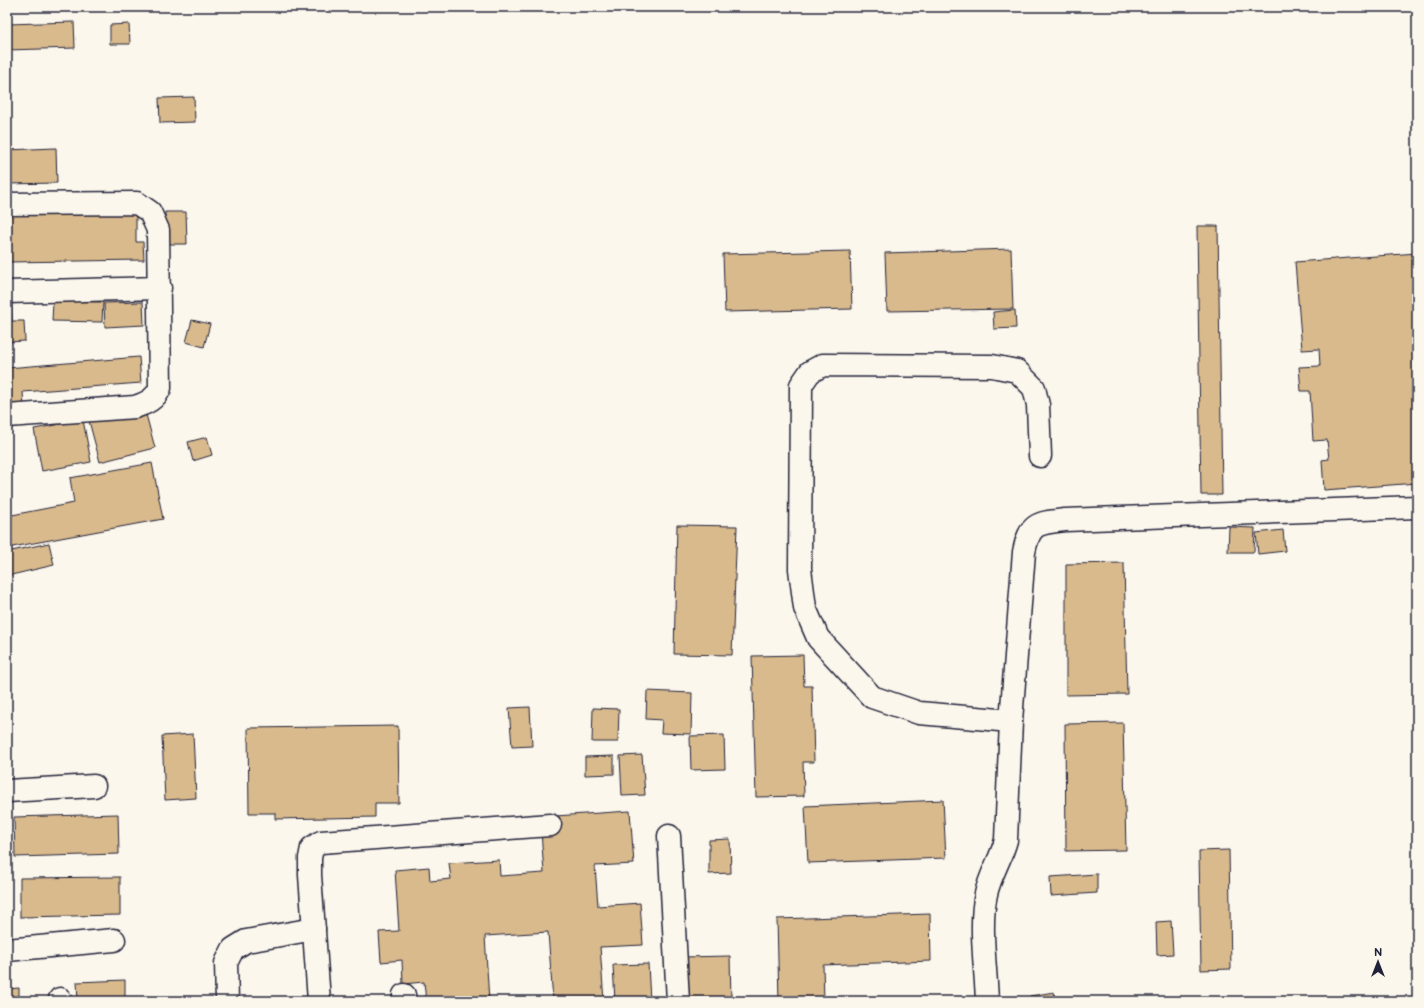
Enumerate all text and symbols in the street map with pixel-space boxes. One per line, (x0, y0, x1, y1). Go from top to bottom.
north arrow (1358, 942, 1398, 982)
text: N (1374, 946, 1382, 959)

